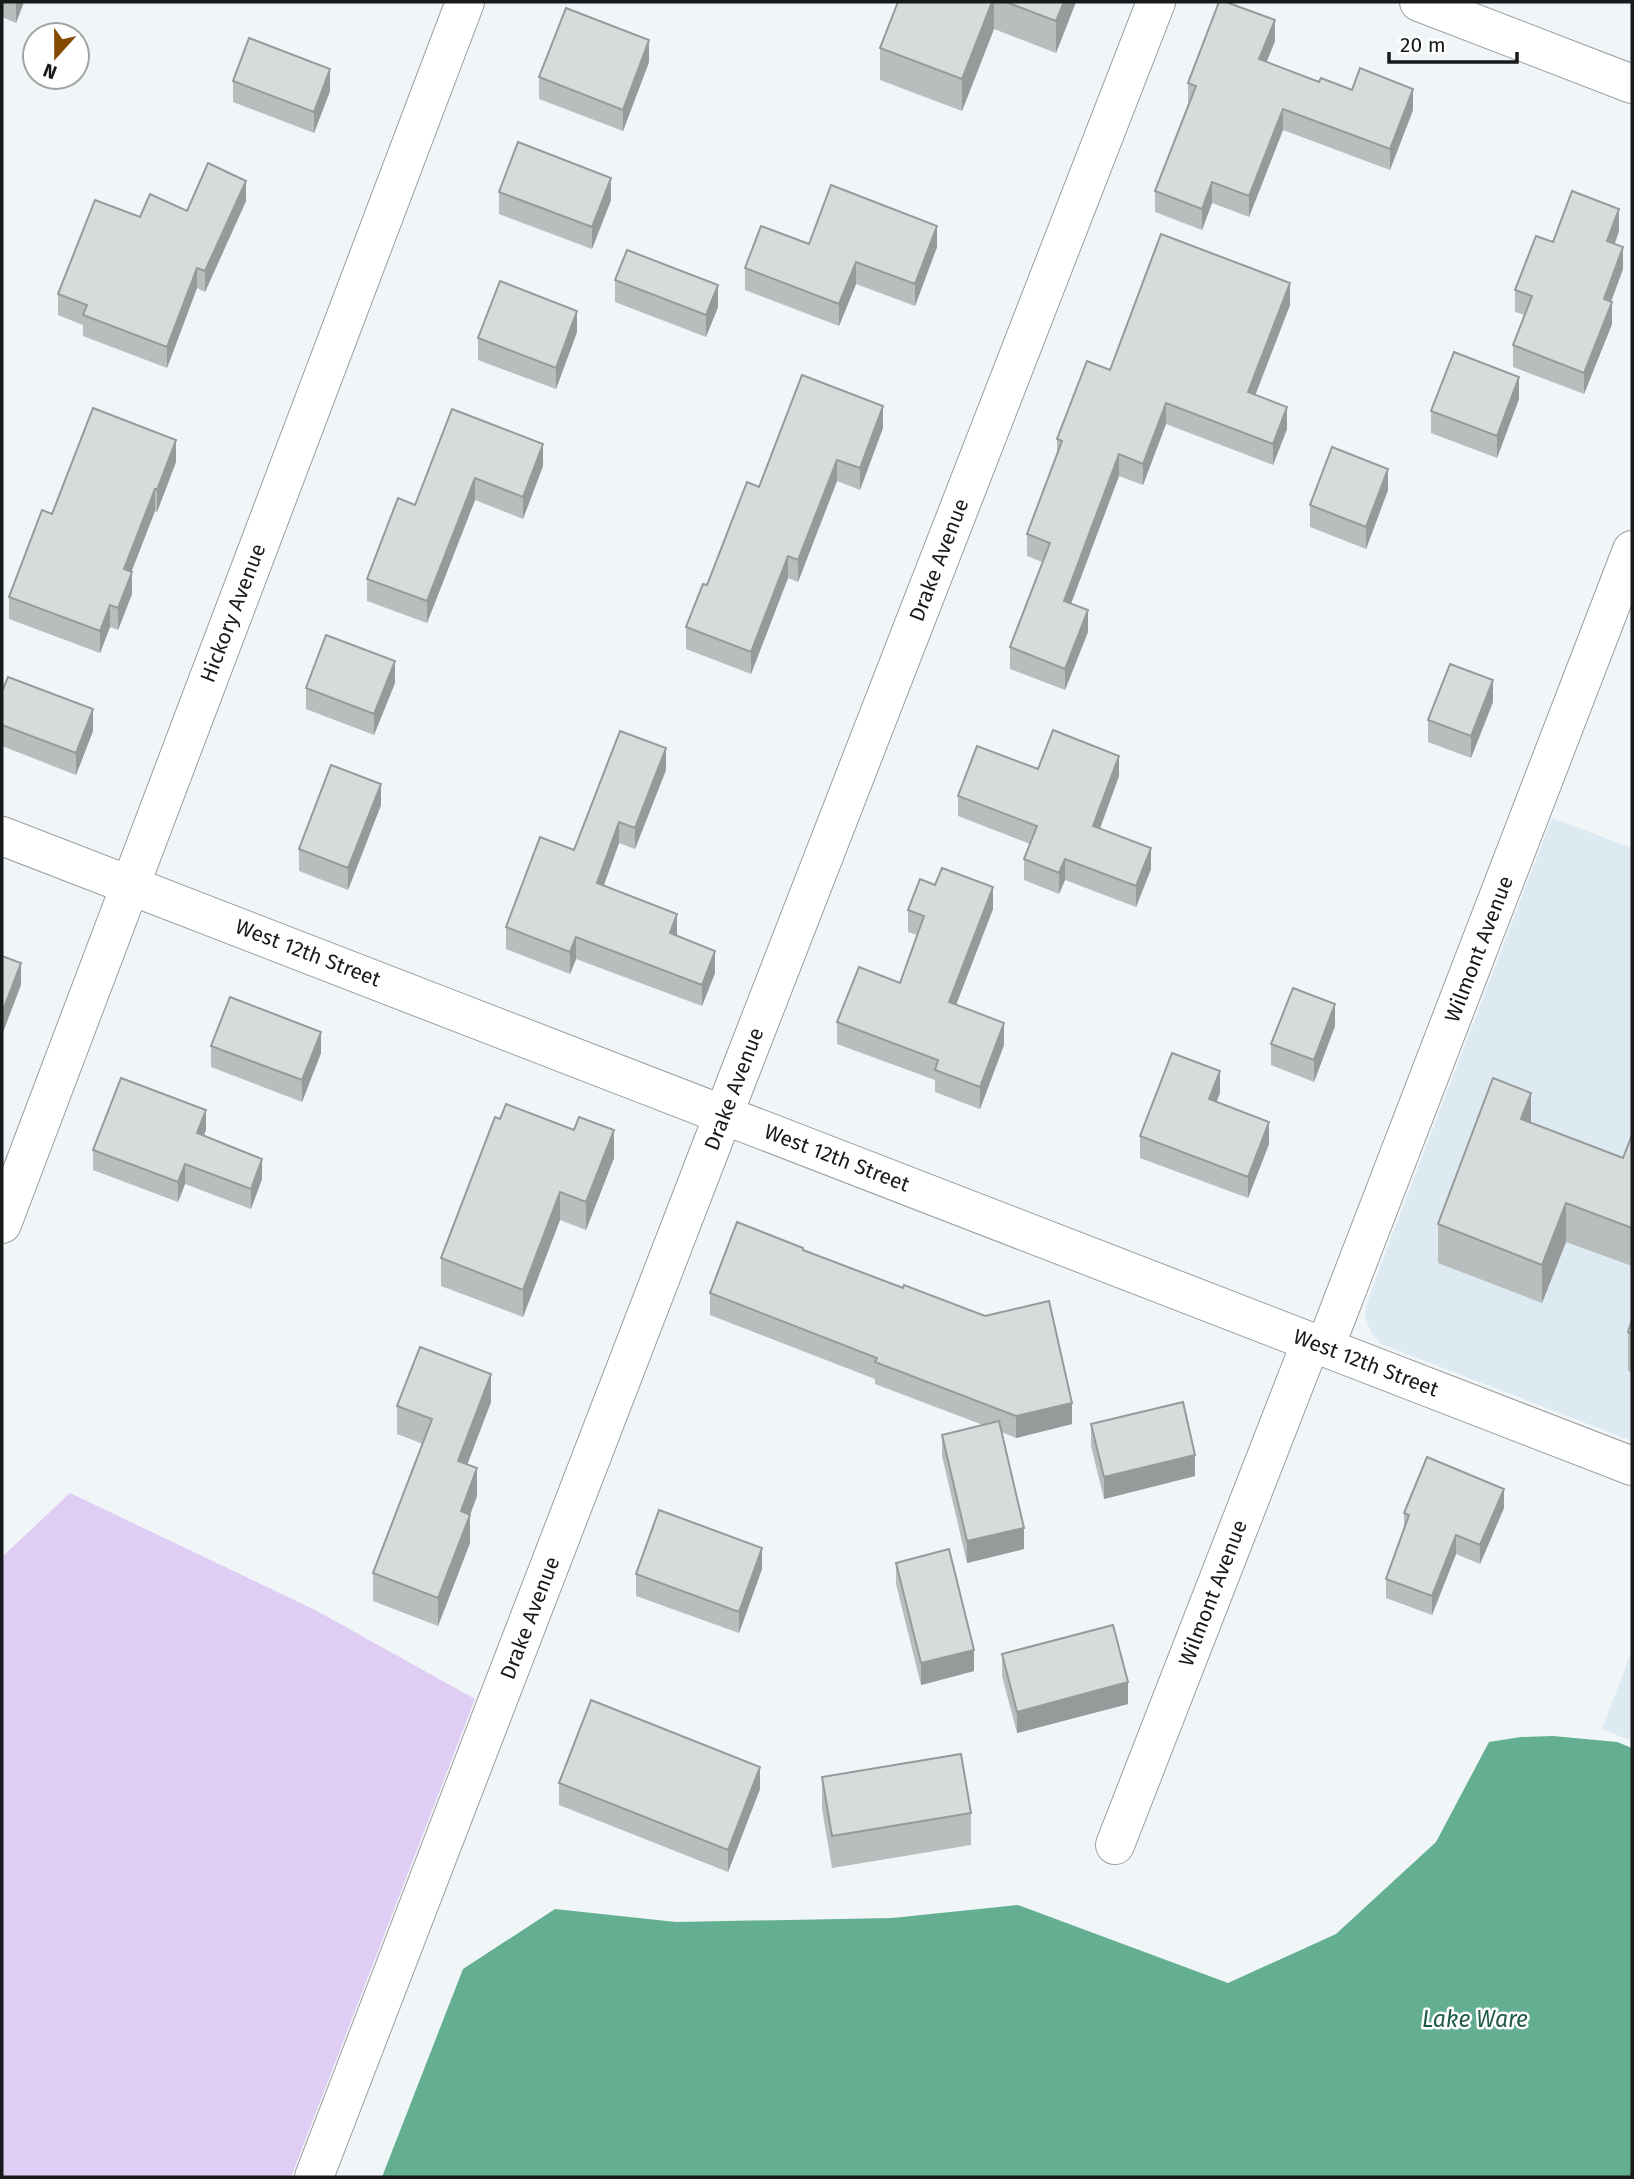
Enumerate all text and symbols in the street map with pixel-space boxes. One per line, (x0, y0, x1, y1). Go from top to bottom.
north arrow (21, 21, 91, 91)
scale bar (1389, 21, 1517, 65)
text: 20 m (1400, 32, 1446, 58)
text: N (40, 58, 60, 84)
street label: Drake Avenue (904, 495, 974, 625)
street label: Hickory Avenue (195, 540, 271, 686)
street label: Wilmont Avenue (1439, 872, 1519, 1026)
street label: West 12th Street (232, 913, 385, 993)
street label: Drake Avenue (699, 1024, 769, 1154)
street label: West 12th Street (761, 1118, 914, 1198)
street label: West 12th Street (1290, 1323, 1443, 1403)
street label: Wilmont Avenue (1173, 1516, 1253, 1670)
street label: Drake Avenue (495, 1553, 565, 1683)
water label: Lake Ware (1422, 2005, 1528, 2033)

